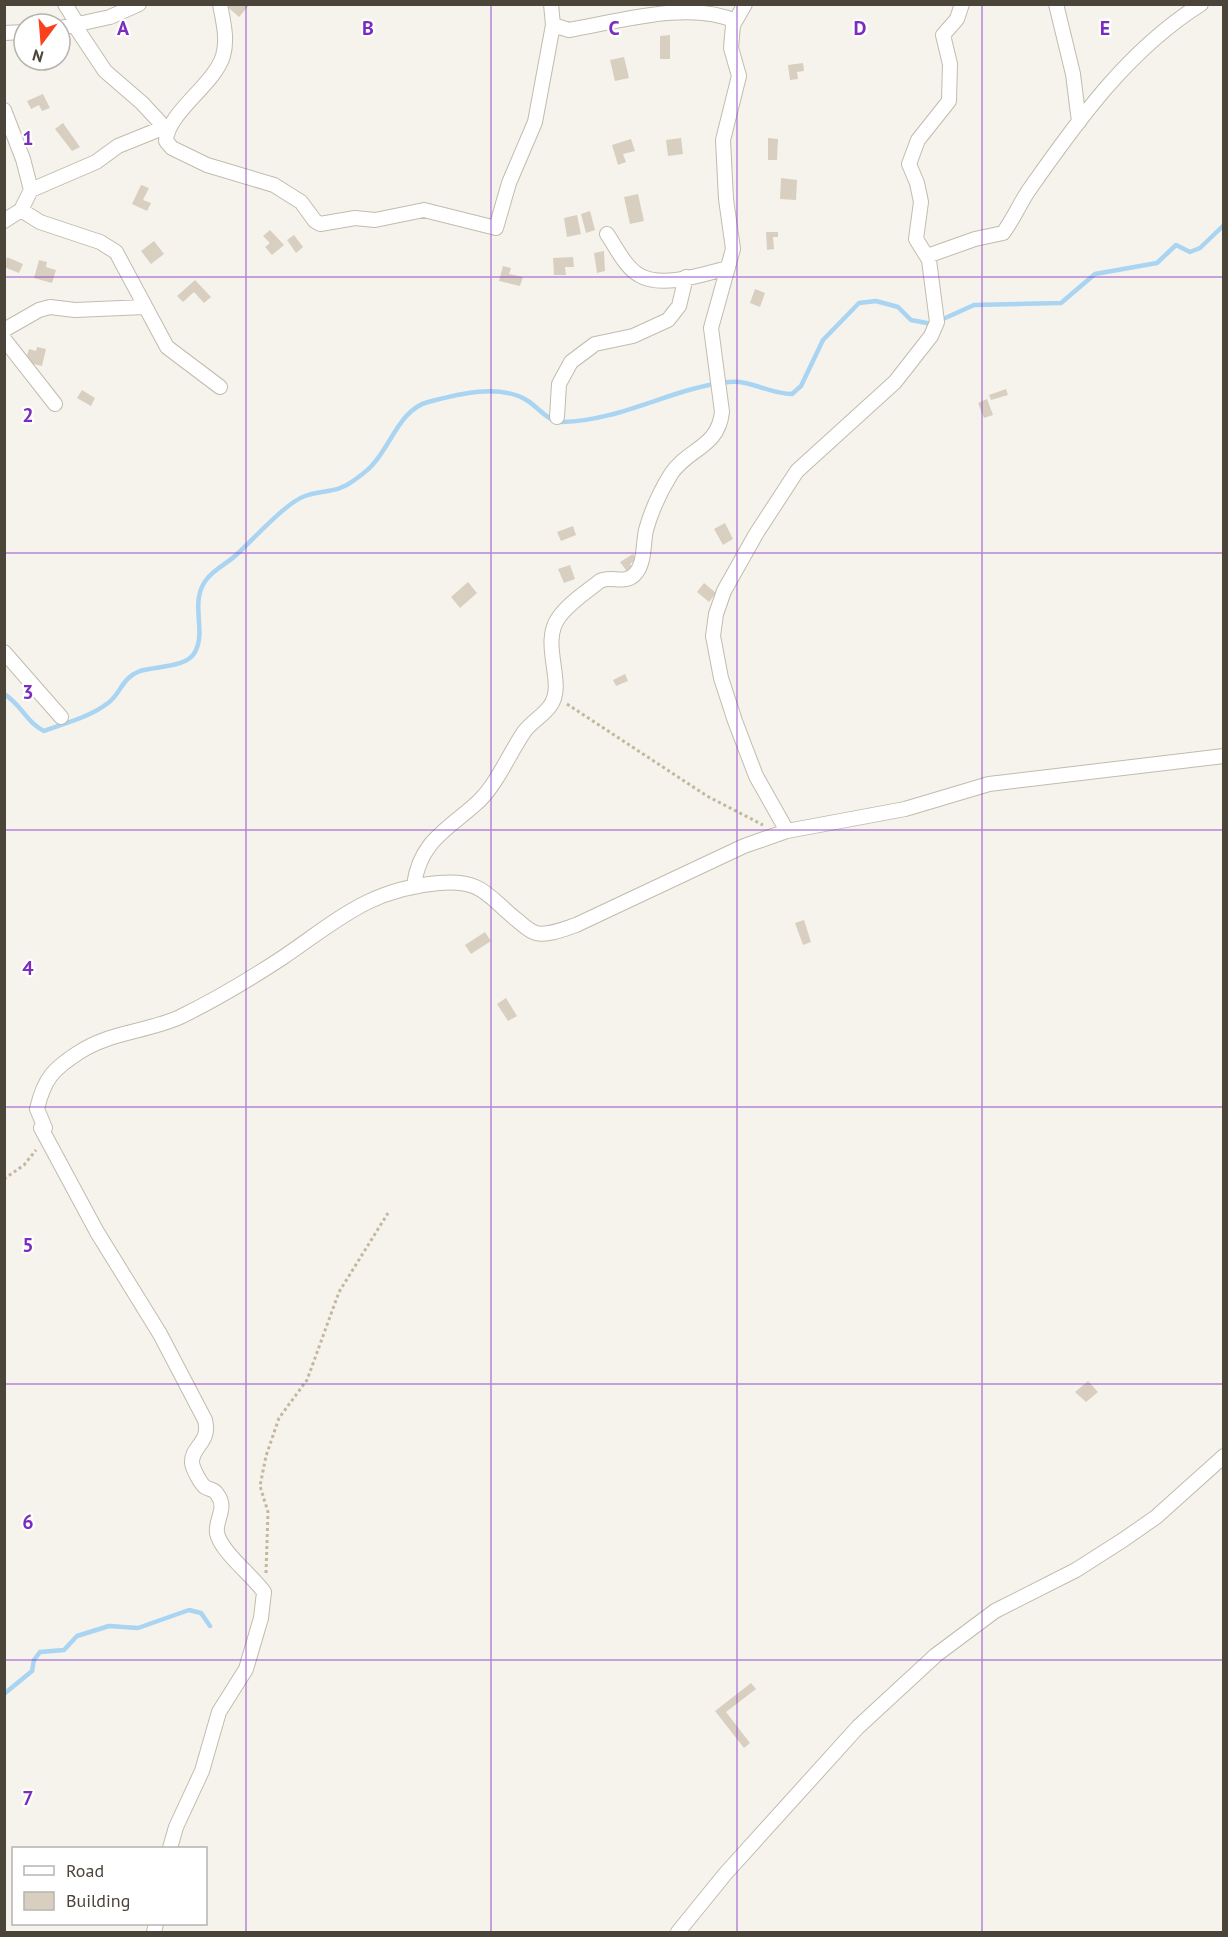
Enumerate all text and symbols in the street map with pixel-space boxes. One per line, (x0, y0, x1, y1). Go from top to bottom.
north arrow (12, 12, 72, 72)
text: A (117, 15, 130, 41)
text: B (362, 15, 374, 41)
text: C (608, 15, 620, 41)
text: D (854, 15, 867, 41)
text: E (1100, 15, 1110, 41)
text: N (30, 45, 46, 67)
text: 1 (22, 125, 34, 151)
text: 2 (22, 402, 34, 428)
text: 3 (22, 679, 34, 705)
text: 4 (22, 955, 34, 981)
text: 5 (22, 1232, 34, 1258)
text: 6 (22, 1509, 34, 1535)
text: 7 (22, 1785, 34, 1811)
legend (12, 1847, 207, 1925)
text: Road (66, 1859, 104, 1882)
text: Building (66, 1889, 130, 1912)

